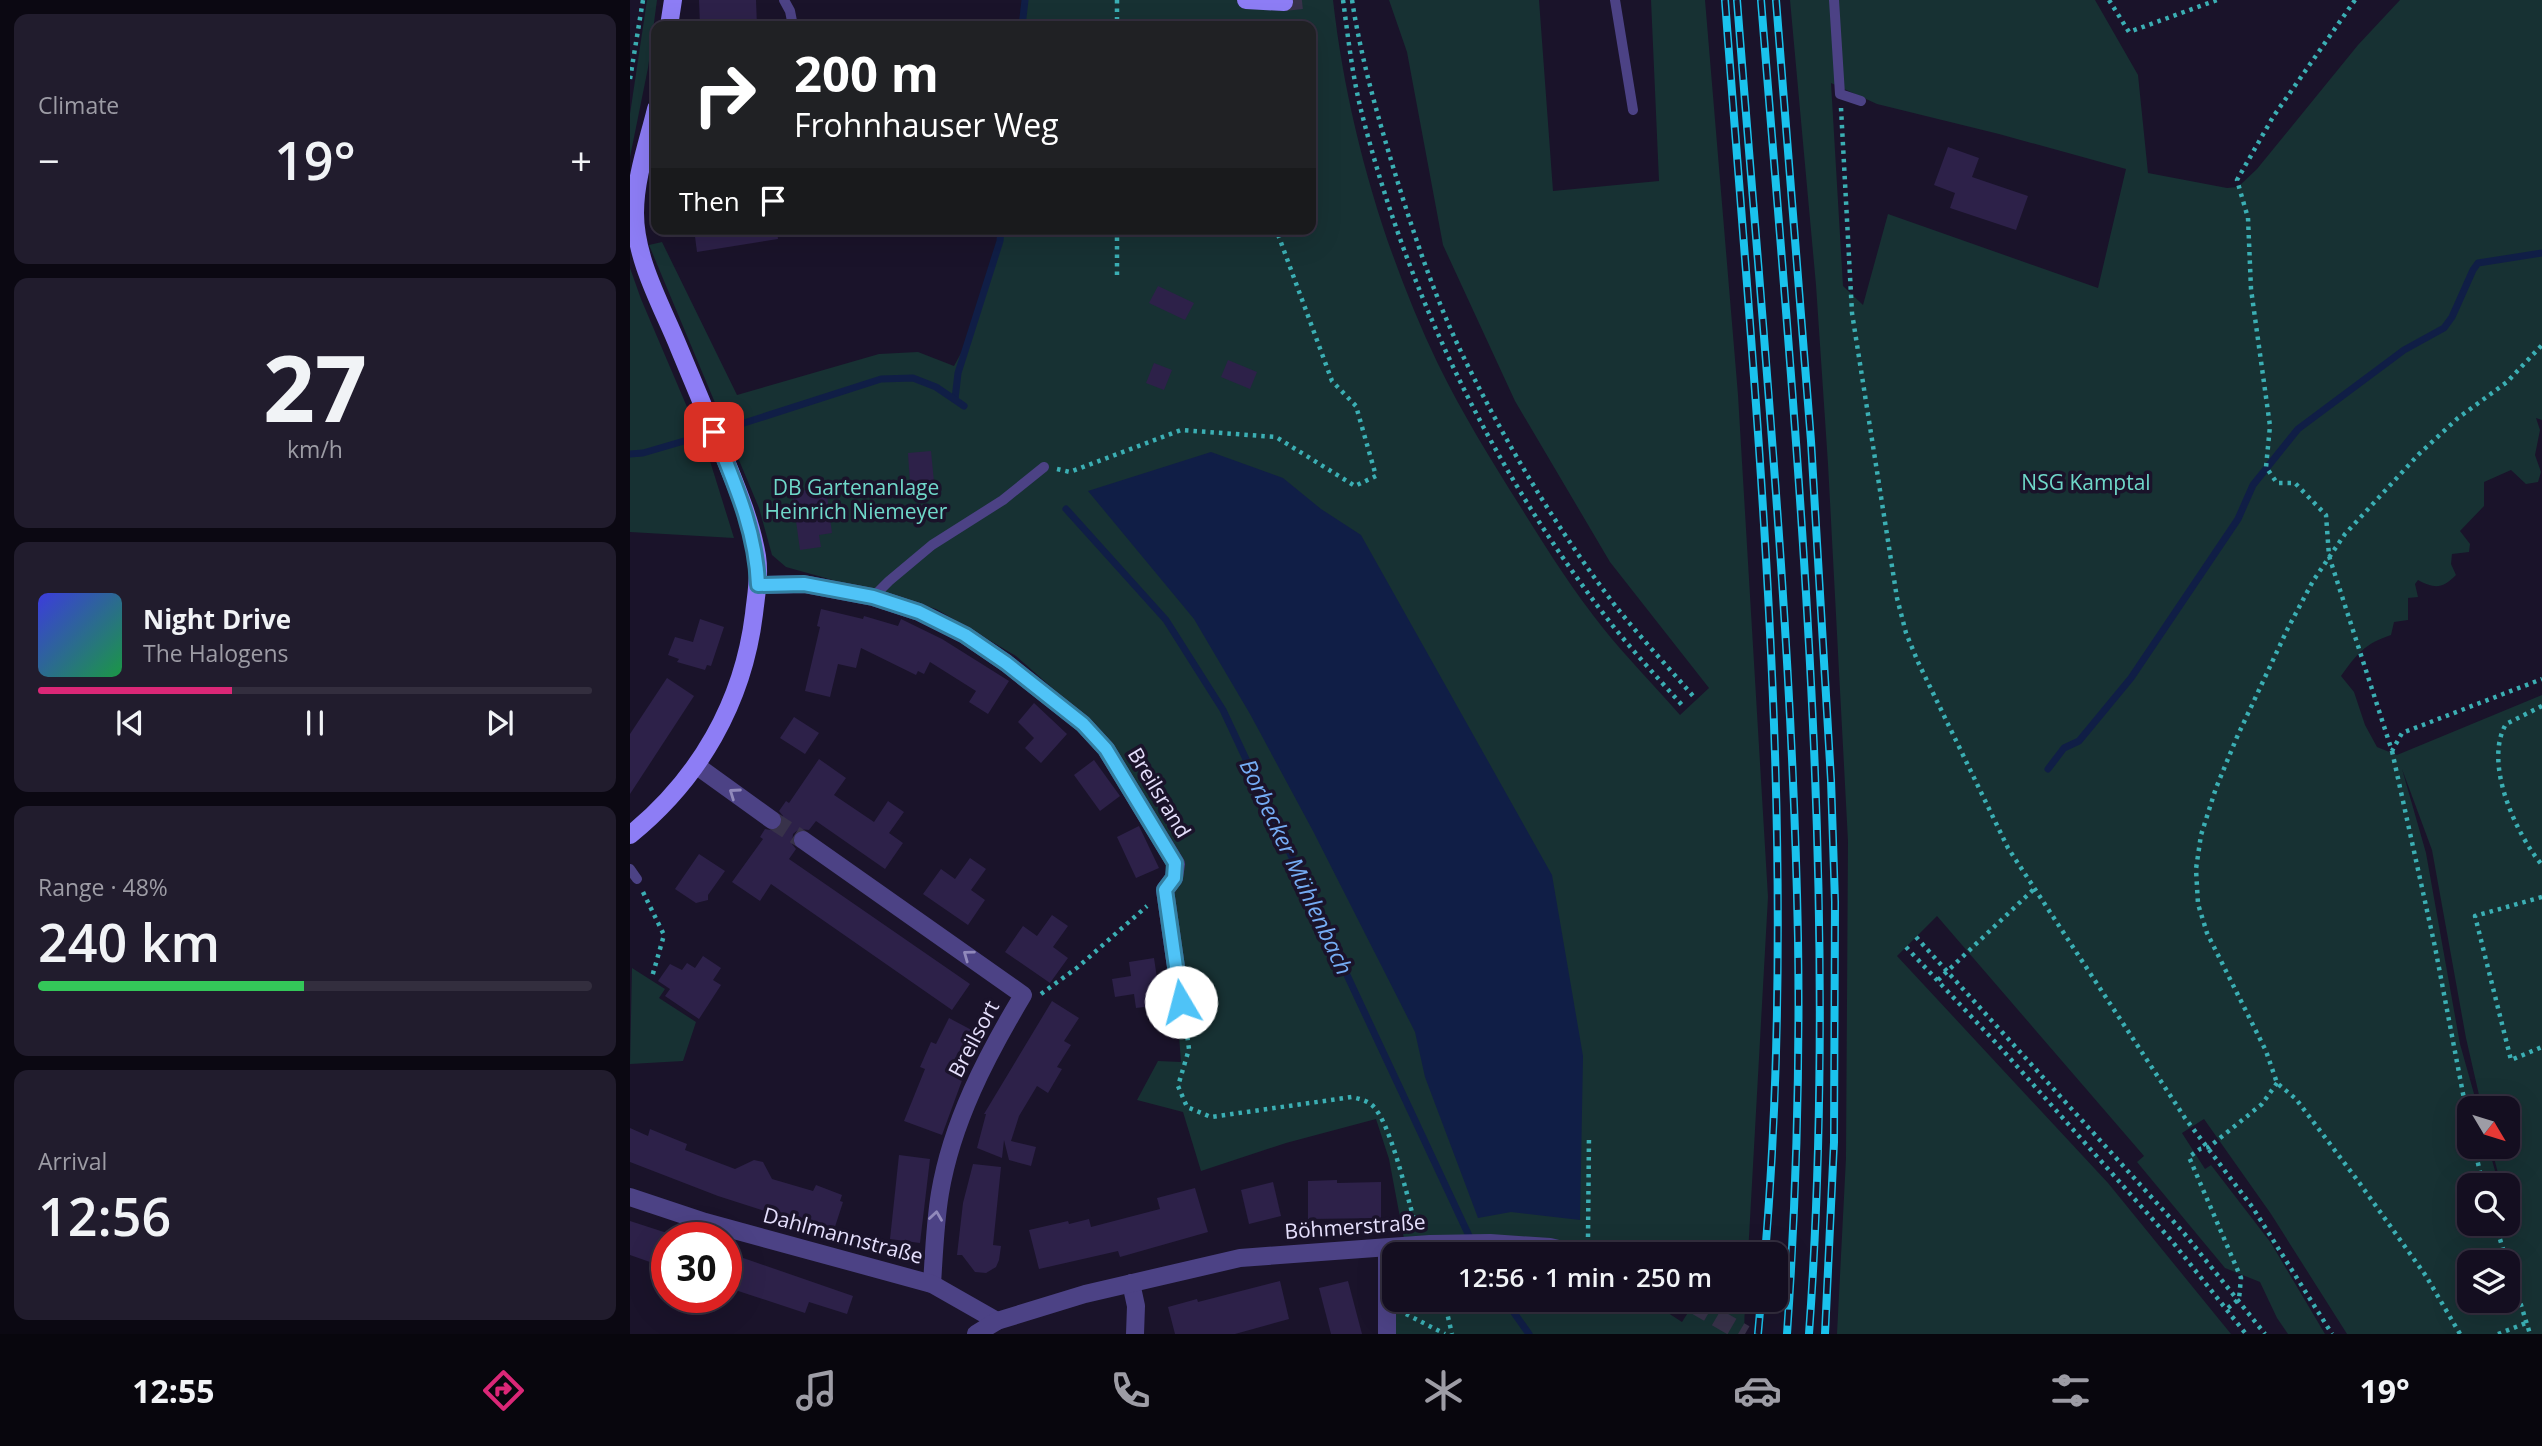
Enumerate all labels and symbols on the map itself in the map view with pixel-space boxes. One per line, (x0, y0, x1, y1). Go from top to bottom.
pin (684, 402, 744, 462)
park label: NSG Kamptal (2021, 468, 2151, 496)
park label: DB Gartenanlage Heinrich Niemeyer (765, 473, 948, 525)
street label: Breilsrand (1122, 742, 1198, 843)
water label: Borbecker Mühlenbach (1233, 753, 1361, 980)
one-way arrow (729, 789, 742, 801)
one-way arrow (963, 951, 976, 963)
position arrow (1144, 965, 1218, 1039)
street label: Breilsort (941, 995, 1005, 1082)
north arrow (2457, 1096, 2520, 1158)
street label: Dahlmannstraße (760, 1200, 926, 1270)
street label: Böhmerstraße (1283, 1207, 1426, 1245)
one-way arrow (929, 1210, 944, 1222)
speed limit sign: 30 (651, 1222, 742, 1313)

